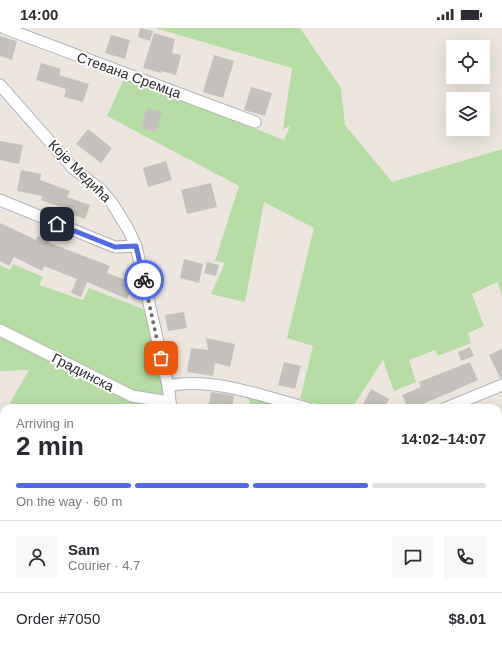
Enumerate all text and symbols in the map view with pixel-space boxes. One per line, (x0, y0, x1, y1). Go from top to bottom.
text: 14:00 (20, 6, 58, 23)
map controls (446, 40, 490, 136)
button: locate (446, 40, 490, 84)
street label: Стевана Сремца (75, 49, 183, 101)
button: layers (446, 92, 490, 136)
street label: Које Медића (45, 136, 115, 206)
pin (40, 207, 74, 241)
icon: home (46, 213, 68, 235)
courier (124, 260, 164, 300)
icon: bike (133, 269, 155, 291)
pin (144, 341, 178, 375)
icon: bag (150, 347, 172, 369)
street label: Градинска (49, 350, 117, 395)
text: Arriving in (16, 416, 74, 431)
text: 14:02–14:07 (401, 430, 486, 447)
text: 2 min (16, 431, 84, 461)
text: On the way · 60 m (16, 494, 122, 509)
button: person (16, 536, 58, 578)
button: chat (392, 536, 434, 578)
button: phone (444, 536, 486, 578)
text: Sam (68, 541, 100, 558)
text: Courier · 4.7 (68, 558, 140, 573)
text: Order #7050 (16, 610, 100, 627)
text: $8.01 (448, 610, 486, 627)

